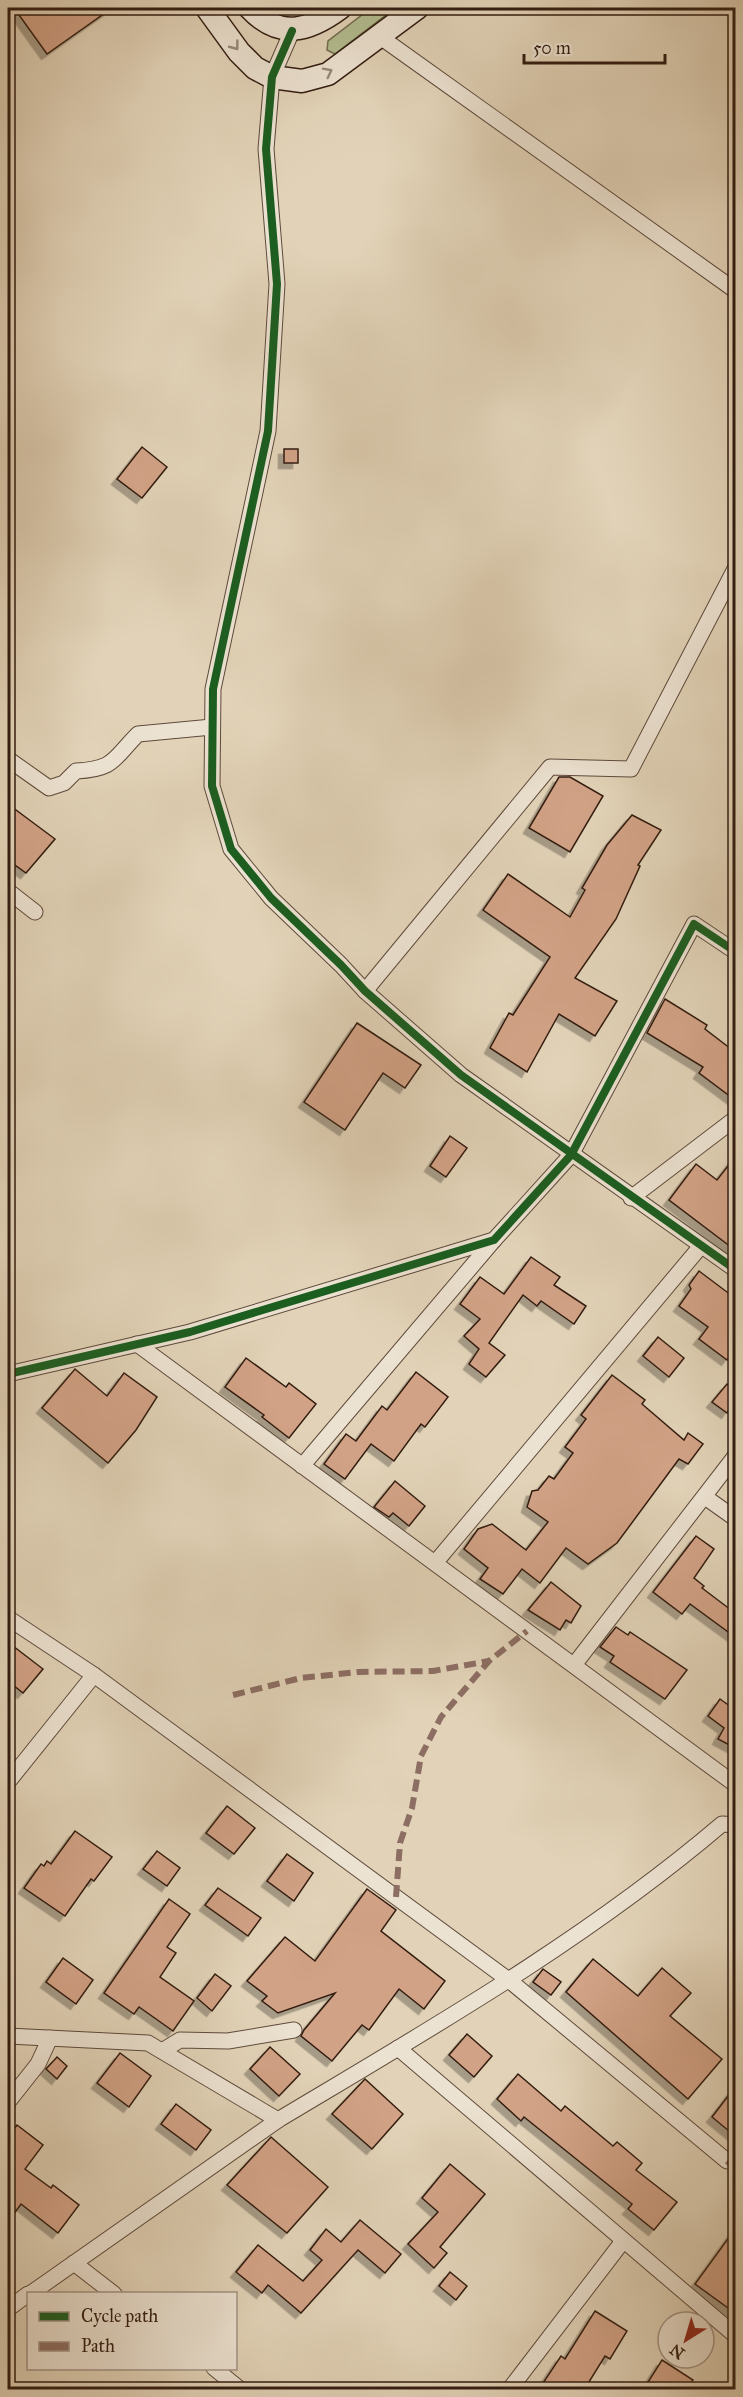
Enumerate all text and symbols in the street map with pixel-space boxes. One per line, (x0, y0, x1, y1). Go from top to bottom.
scale bar (524, 27, 665, 65)
text: 50 m (533, 37, 571, 59)
one-way arrow (228, 40, 239, 51)
one-way arrow (322, 68, 332, 79)
legend (27, 2292, 237, 2370)
text: Cycle path (81, 2305, 158, 2327)
north arrow (656, 2310, 716, 2370)
text: Path (81, 2335, 115, 2357)
text: N (666, 2340, 688, 2363)

